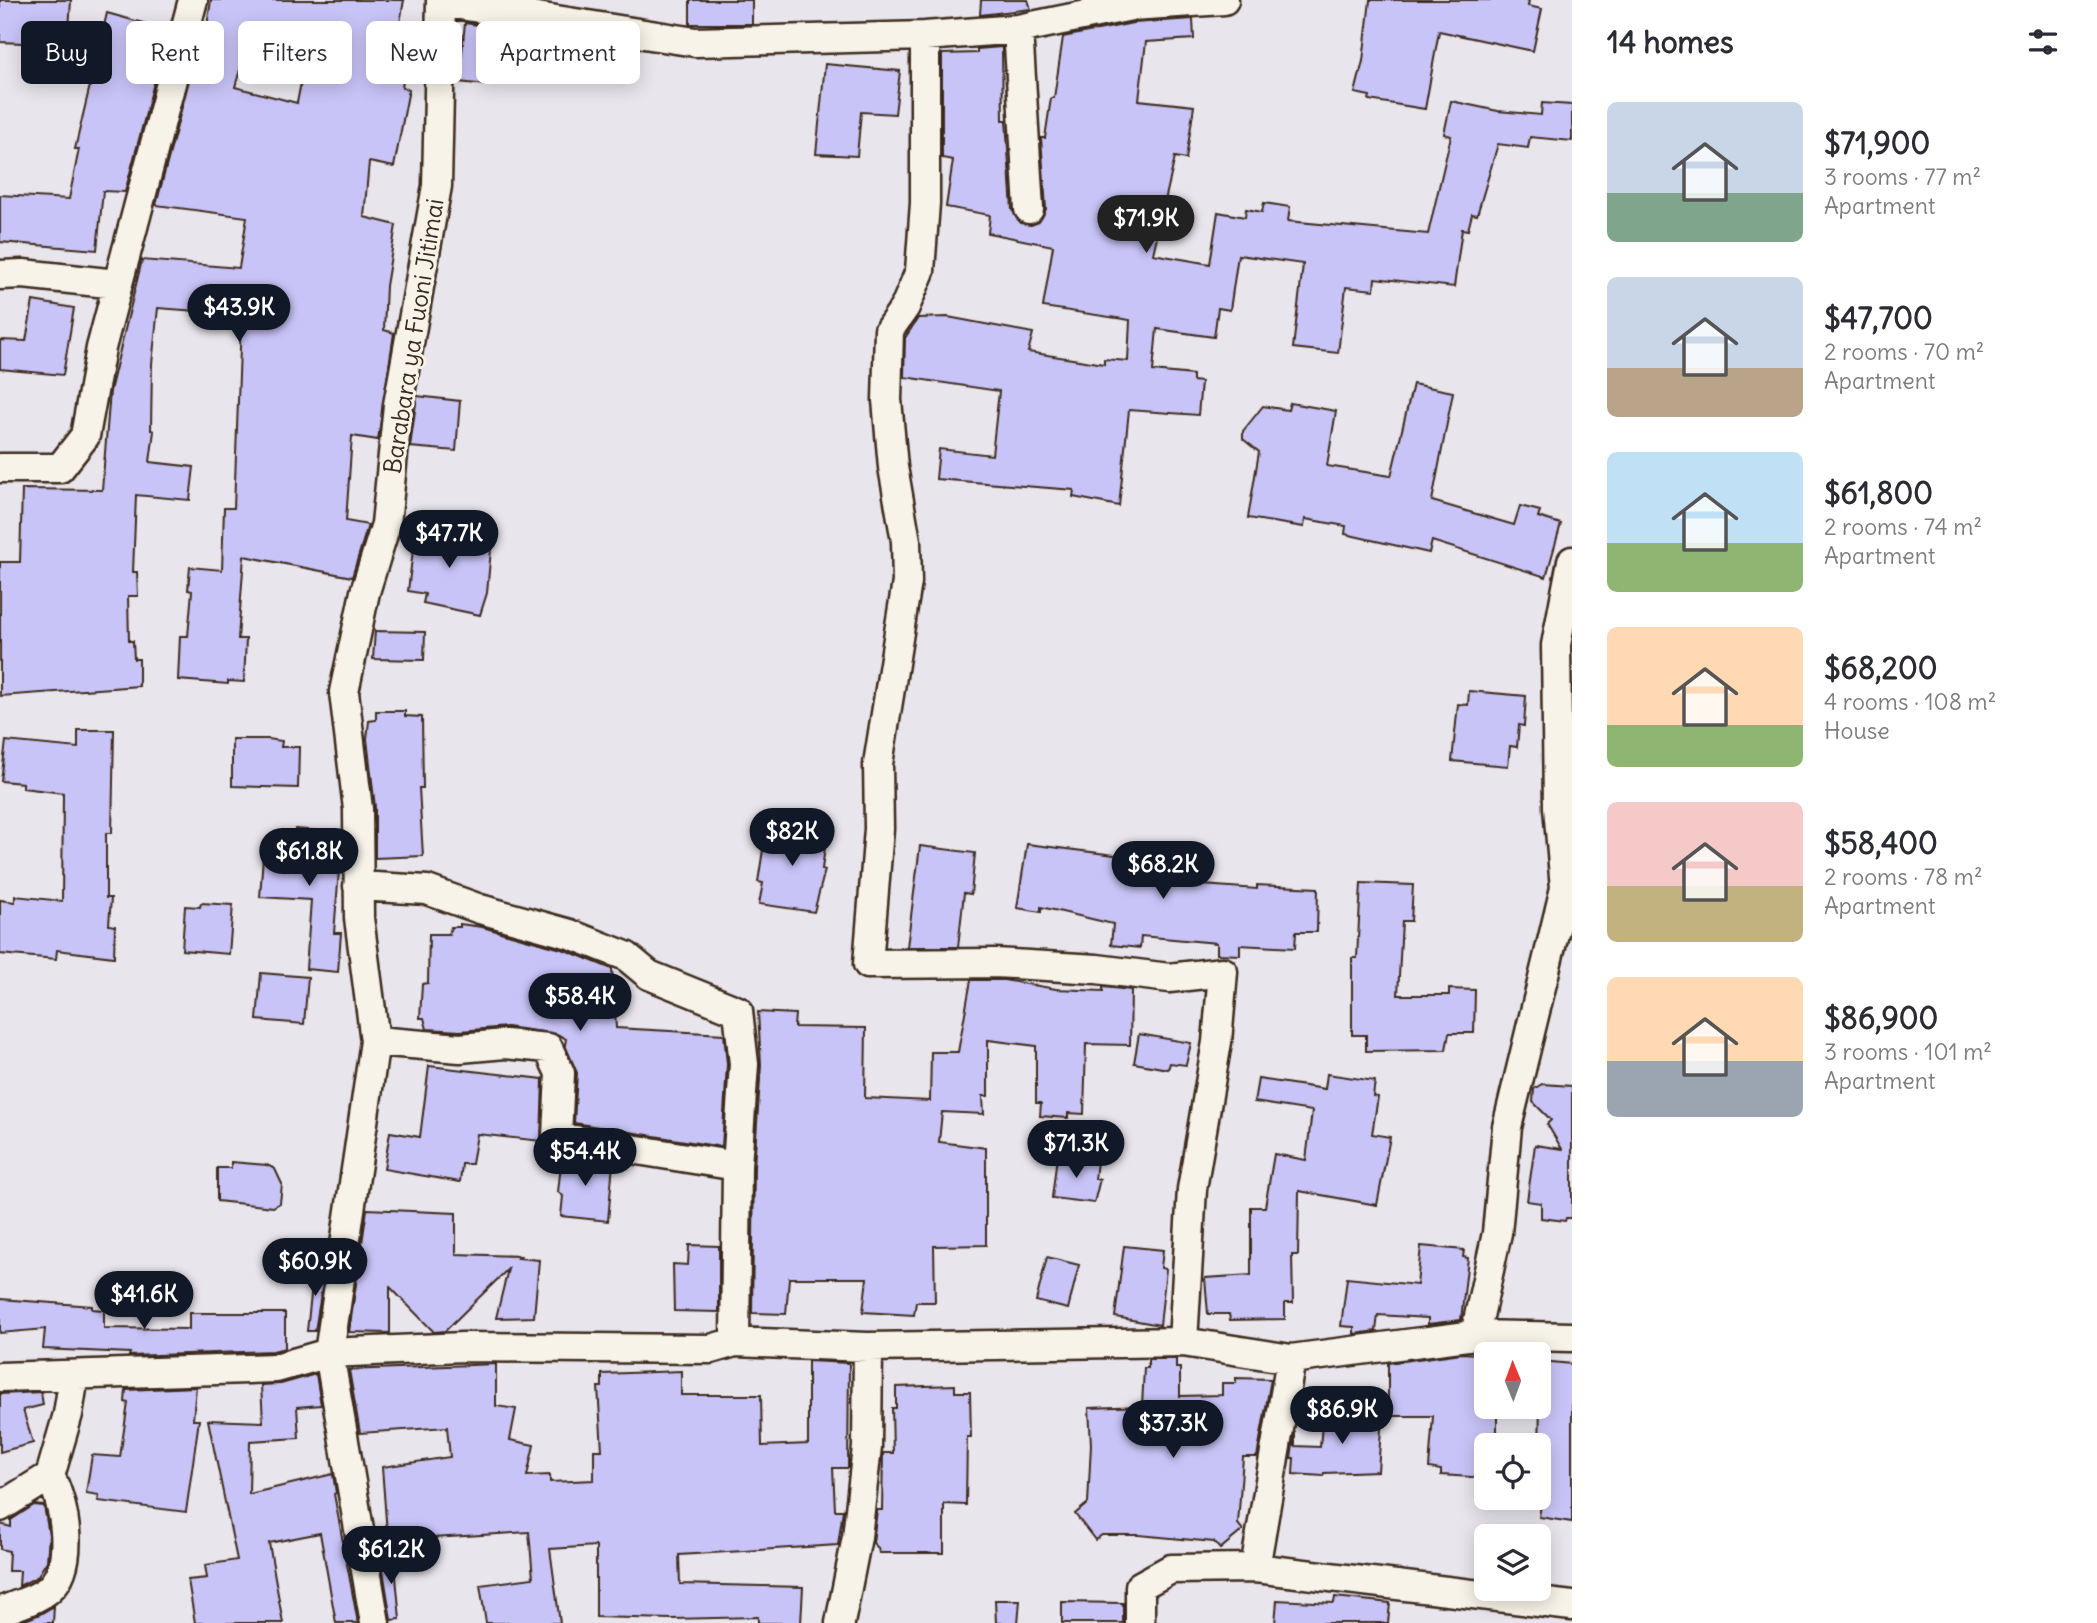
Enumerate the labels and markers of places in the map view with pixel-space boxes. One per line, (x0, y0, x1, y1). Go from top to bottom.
pin: $71.9K (1089, 196, 1203, 255)
pin: $43.9K (182, 284, 296, 344)
pin: $47.7K (392, 510, 506, 570)
pin: $82K (751, 808, 833, 868)
pin: $61.8K (252, 828, 366, 888)
pin: $68.2K (1106, 842, 1220, 901)
pin: $58.4K (523, 974, 637, 1033)
pin: $71.3K (1019, 1120, 1133, 1180)
pin: $54.4K (528, 1128, 642, 1188)
pin: $60.9K (258, 1238, 372, 1298)
pin: $41.6K (87, 1272, 201, 1331)
pin: $86.9K (1285, 1386, 1399, 1446)
pin: $37.3K (1116, 1400, 1230, 1460)
pin: $61.2K (334, 1526, 448, 1586)

